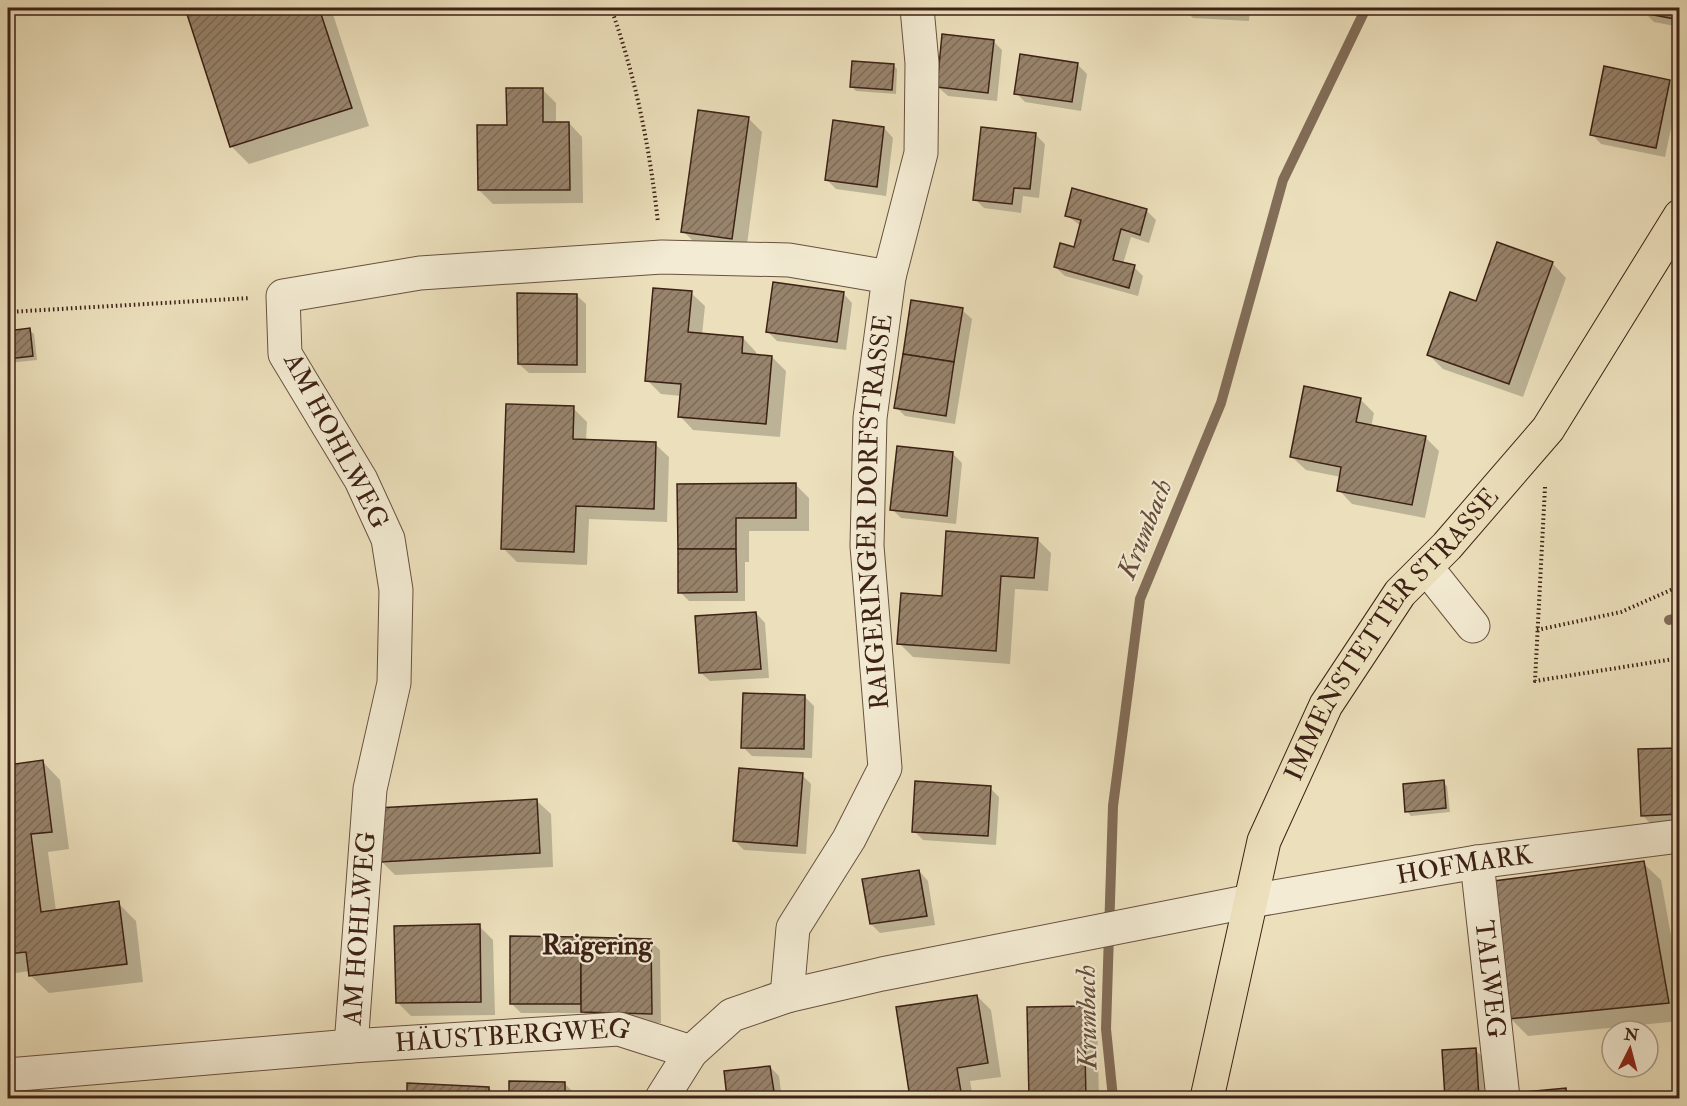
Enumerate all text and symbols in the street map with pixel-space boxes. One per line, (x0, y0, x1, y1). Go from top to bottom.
street label: RAIGERINGER DORFSTRASSE (851, 312, 900, 711)
street label: AM HOHLWEG (276, 347, 396, 534)
water label: Krumbach (1109, 475, 1180, 585)
street label: IMMENSTETTER STRASSE (1278, 481, 1506, 786)
street label: AM HOHLWEG (337, 830, 383, 1027)
street label: HOFMARK (1394, 839, 1535, 892)
street label: TALWEG (1468, 919, 1512, 1040)
district label: Raigering (542, 928, 654, 963)
water label: Krumbach (1070, 965, 1104, 1071)
street label: HÄUSTBERGWEG (394, 1010, 634, 1059)
north arrow (1600, 1019, 1660, 1079)
text: N (1622, 1024, 1640, 1046)

